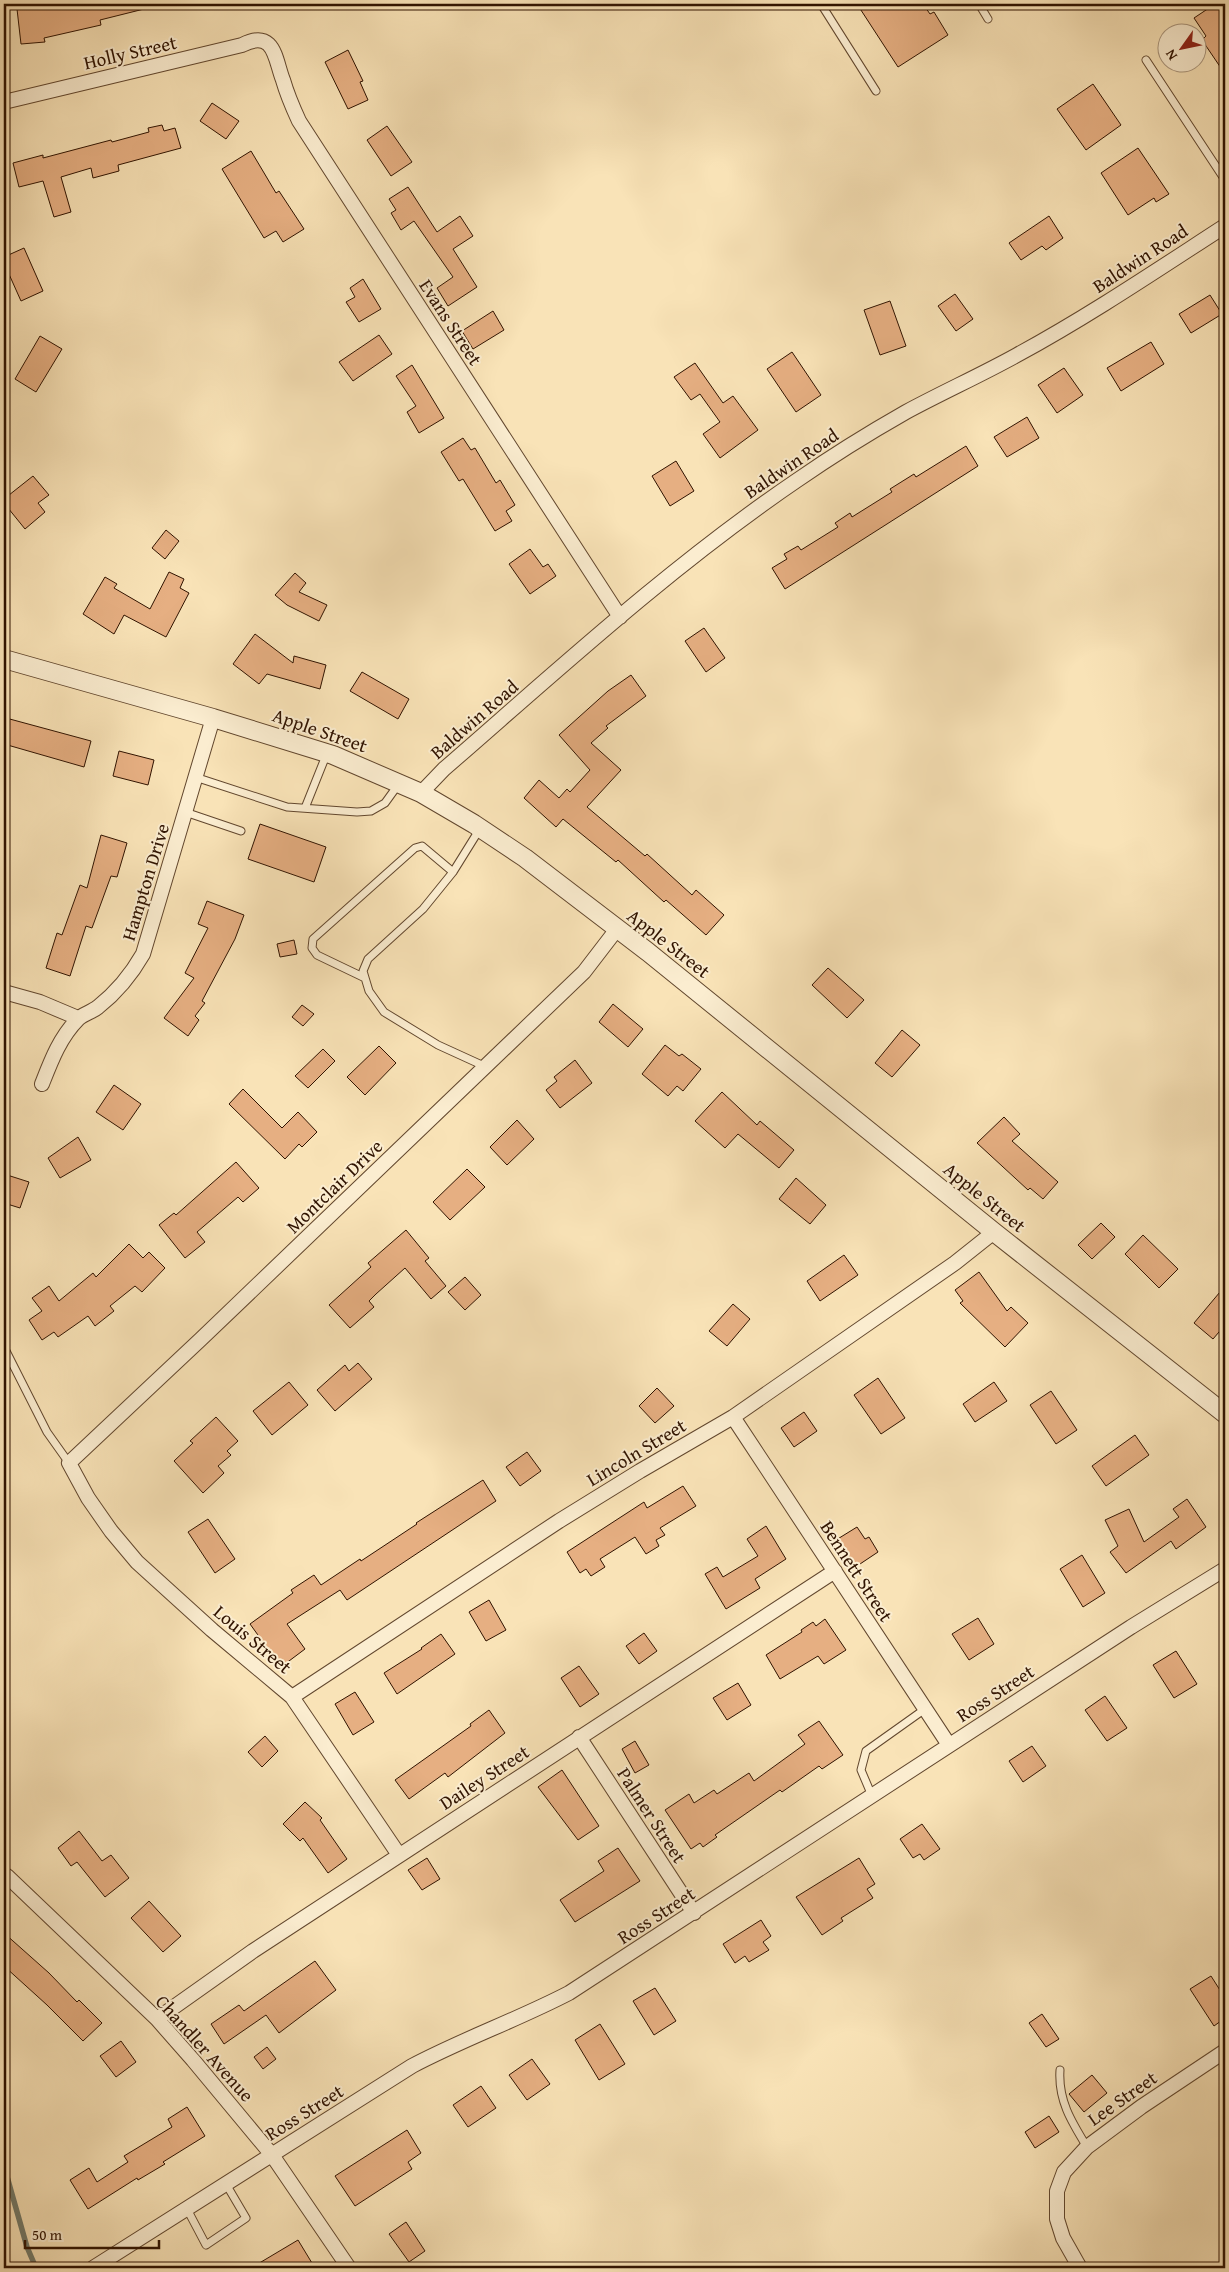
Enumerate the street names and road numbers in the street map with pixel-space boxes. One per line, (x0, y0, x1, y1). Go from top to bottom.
street label: Holly Street (81, 28, 180, 76)
street label: Baldwin Road (1087, 216, 1194, 299)
street label: Evans Street (413, 273, 490, 371)
street label: Baldwin Road (738, 421, 845, 505)
street label: Baldwin Road (424, 672, 525, 765)
street label: Apple Street (269, 701, 371, 759)
street label: Hampton Drive (114, 820, 176, 944)
street label: Apple Street (622, 902, 717, 985)
street label: Montclair Drive (279, 1132, 389, 1240)
street label: Apple Street (938, 1155, 1032, 1239)
street label: Lincoln Street (581, 1411, 691, 1493)
street label: Bennett Street (814, 1515, 900, 1627)
street label: Louis Street (208, 1598, 298, 1680)
street label: Ross Street (950, 1657, 1040, 1729)
street label: Dailey Street (434, 1737, 535, 1816)
street label: Palmer Street (611, 1762, 694, 1869)
street label: Ross Street (611, 1879, 701, 1951)
street label: Chandler Avenue (149, 1988, 261, 2108)
street label: Lee Street (1081, 2064, 1163, 2132)
street label: Ross Street (259, 2077, 349, 2147)

